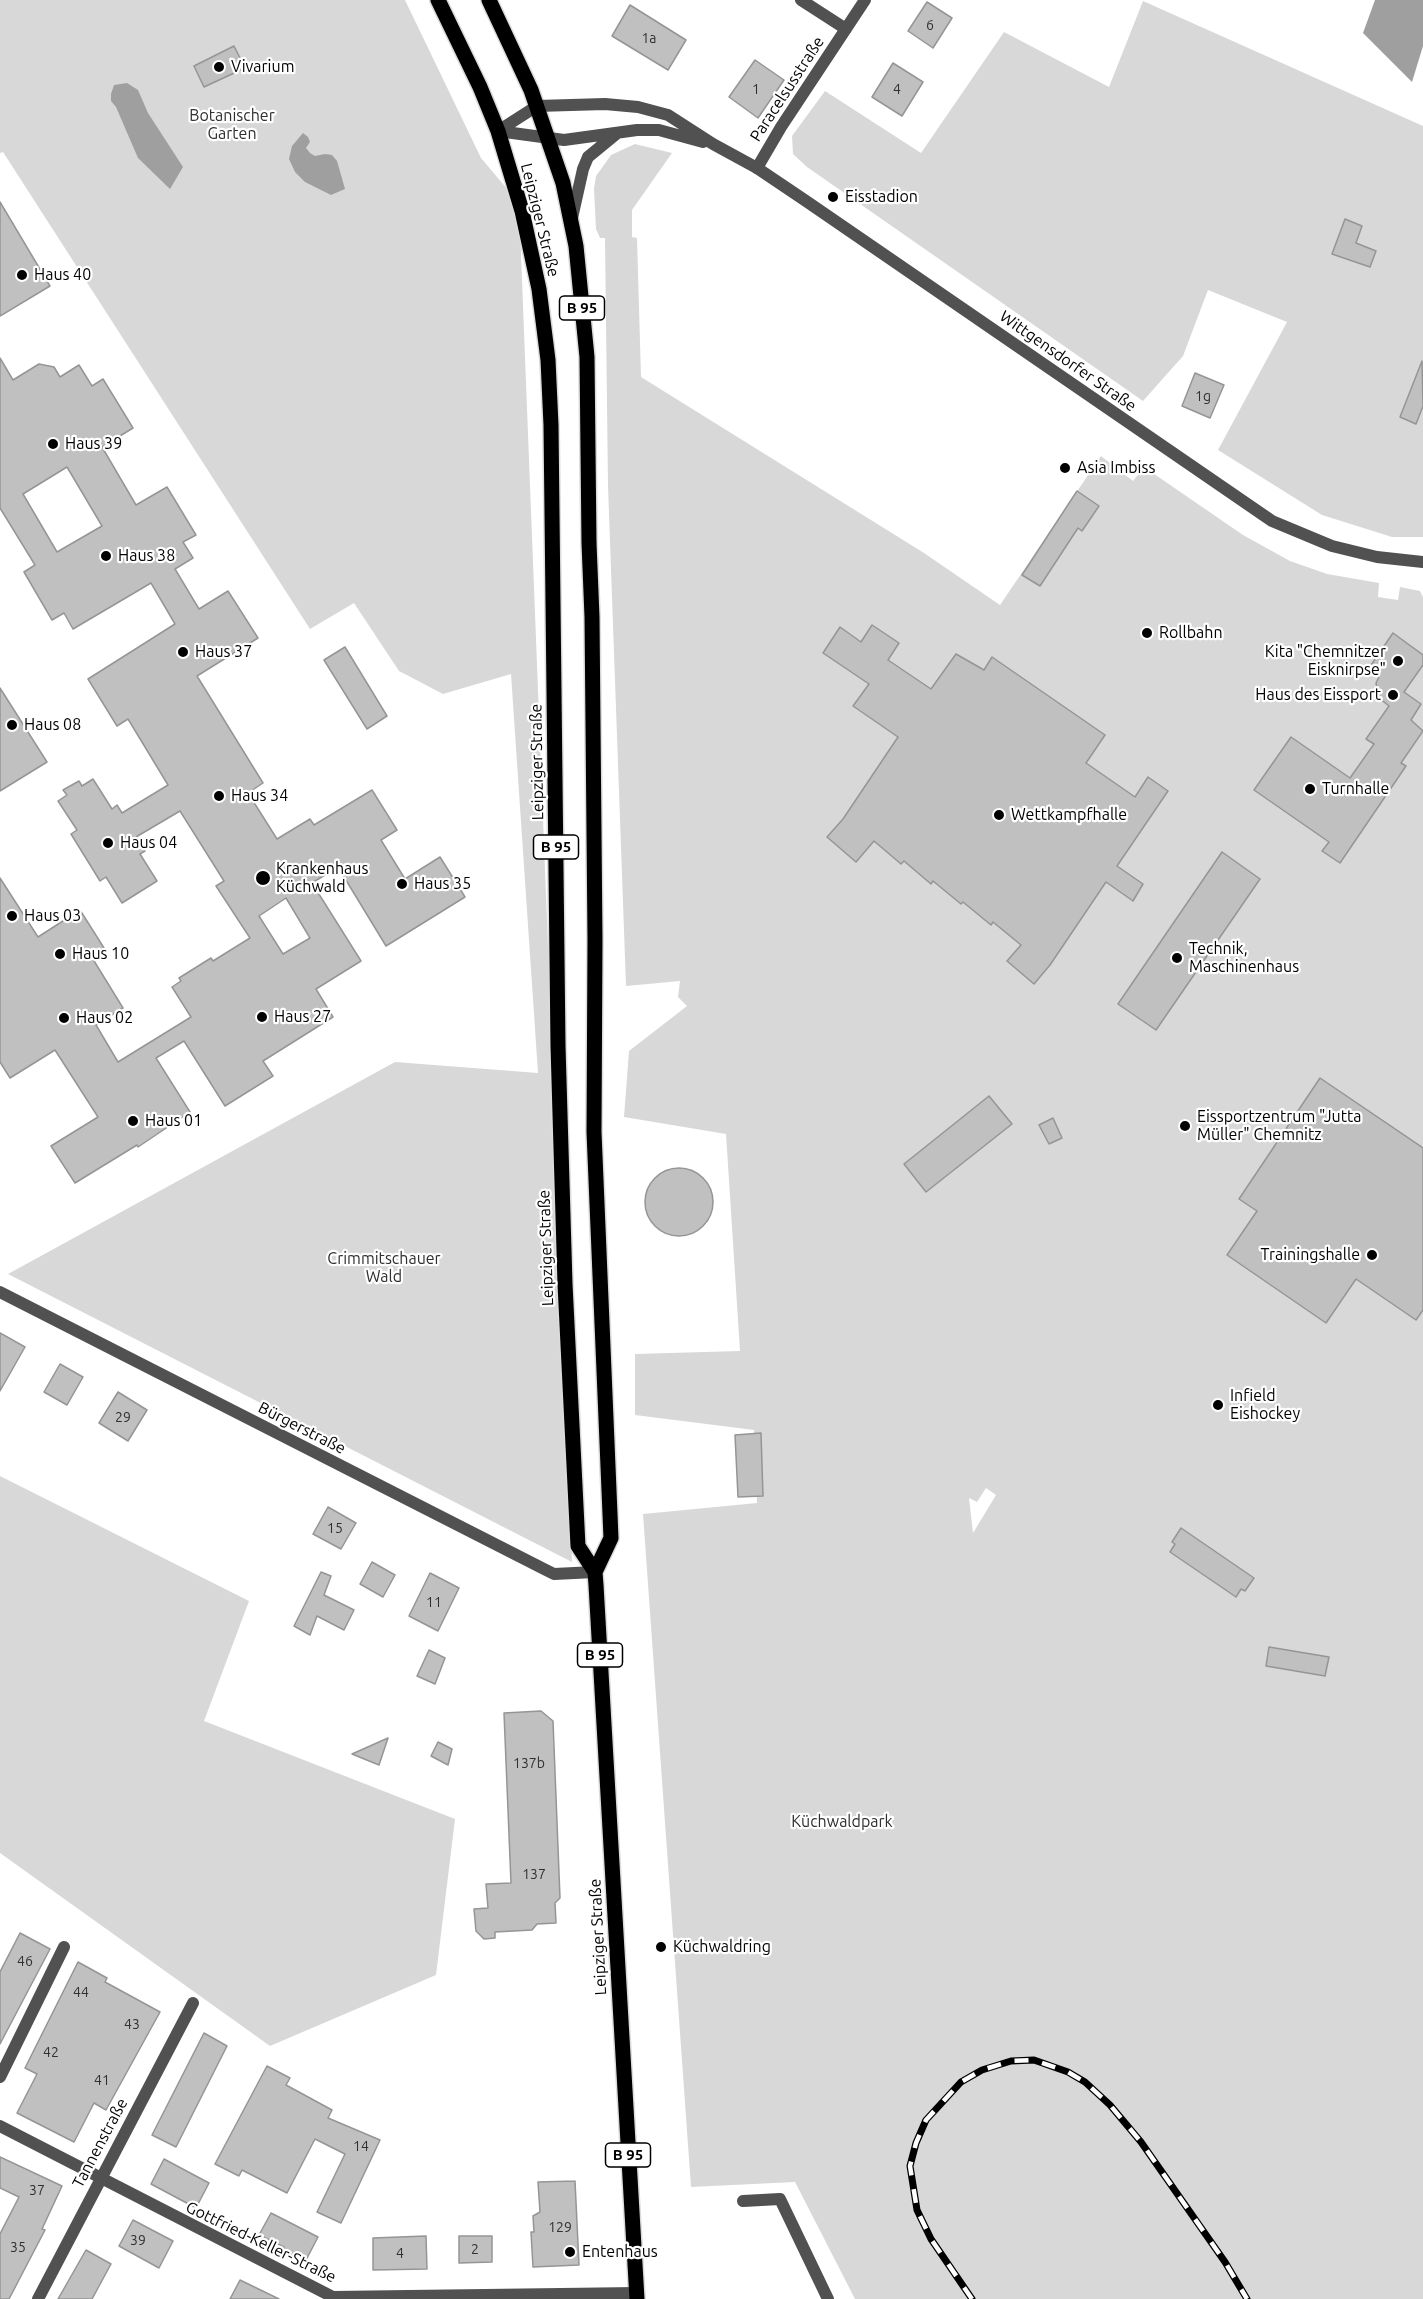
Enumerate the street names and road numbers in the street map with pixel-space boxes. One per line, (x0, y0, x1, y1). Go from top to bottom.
street label: Paracelsusstraße (746, 33, 828, 145)
street label: Leipziger Straße (517, 161, 563, 279)
road number: B 95 (560, 296, 604, 320)
street label: Wittgensdorfer Straße (996, 307, 1140, 415)
street label: Leipziger Straße (526, 704, 548, 820)
road number: B 95 (534, 835, 578, 859)
street label: Leipziger Straße (534, 1189, 558, 1307)
street label: Bürgerstraße (255, 1398, 349, 1458)
road number: B 95 (578, 1643, 622, 1667)
street label: Leipziger Straße (585, 1878, 611, 1996)
street label: Tannenstraße (68, 2095, 132, 2191)
road number: B 95 (606, 2143, 650, 2167)
street label: Gottfried-Keller-Straße (183, 2197, 339, 2287)

